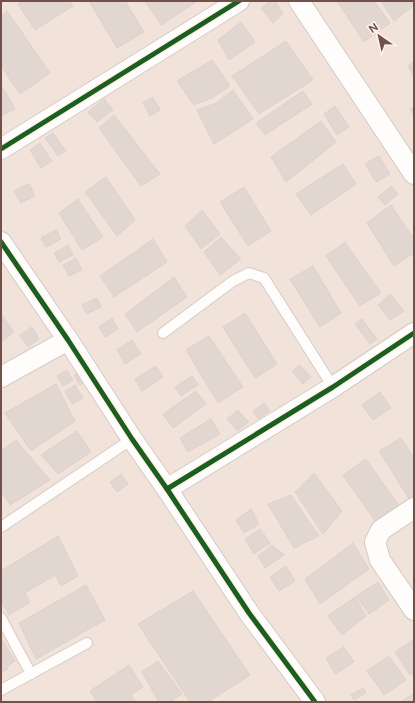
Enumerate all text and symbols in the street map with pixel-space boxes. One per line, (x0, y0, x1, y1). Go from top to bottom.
north arrow (359, 16, 399, 56)
text: N (367, 20, 381, 36)

